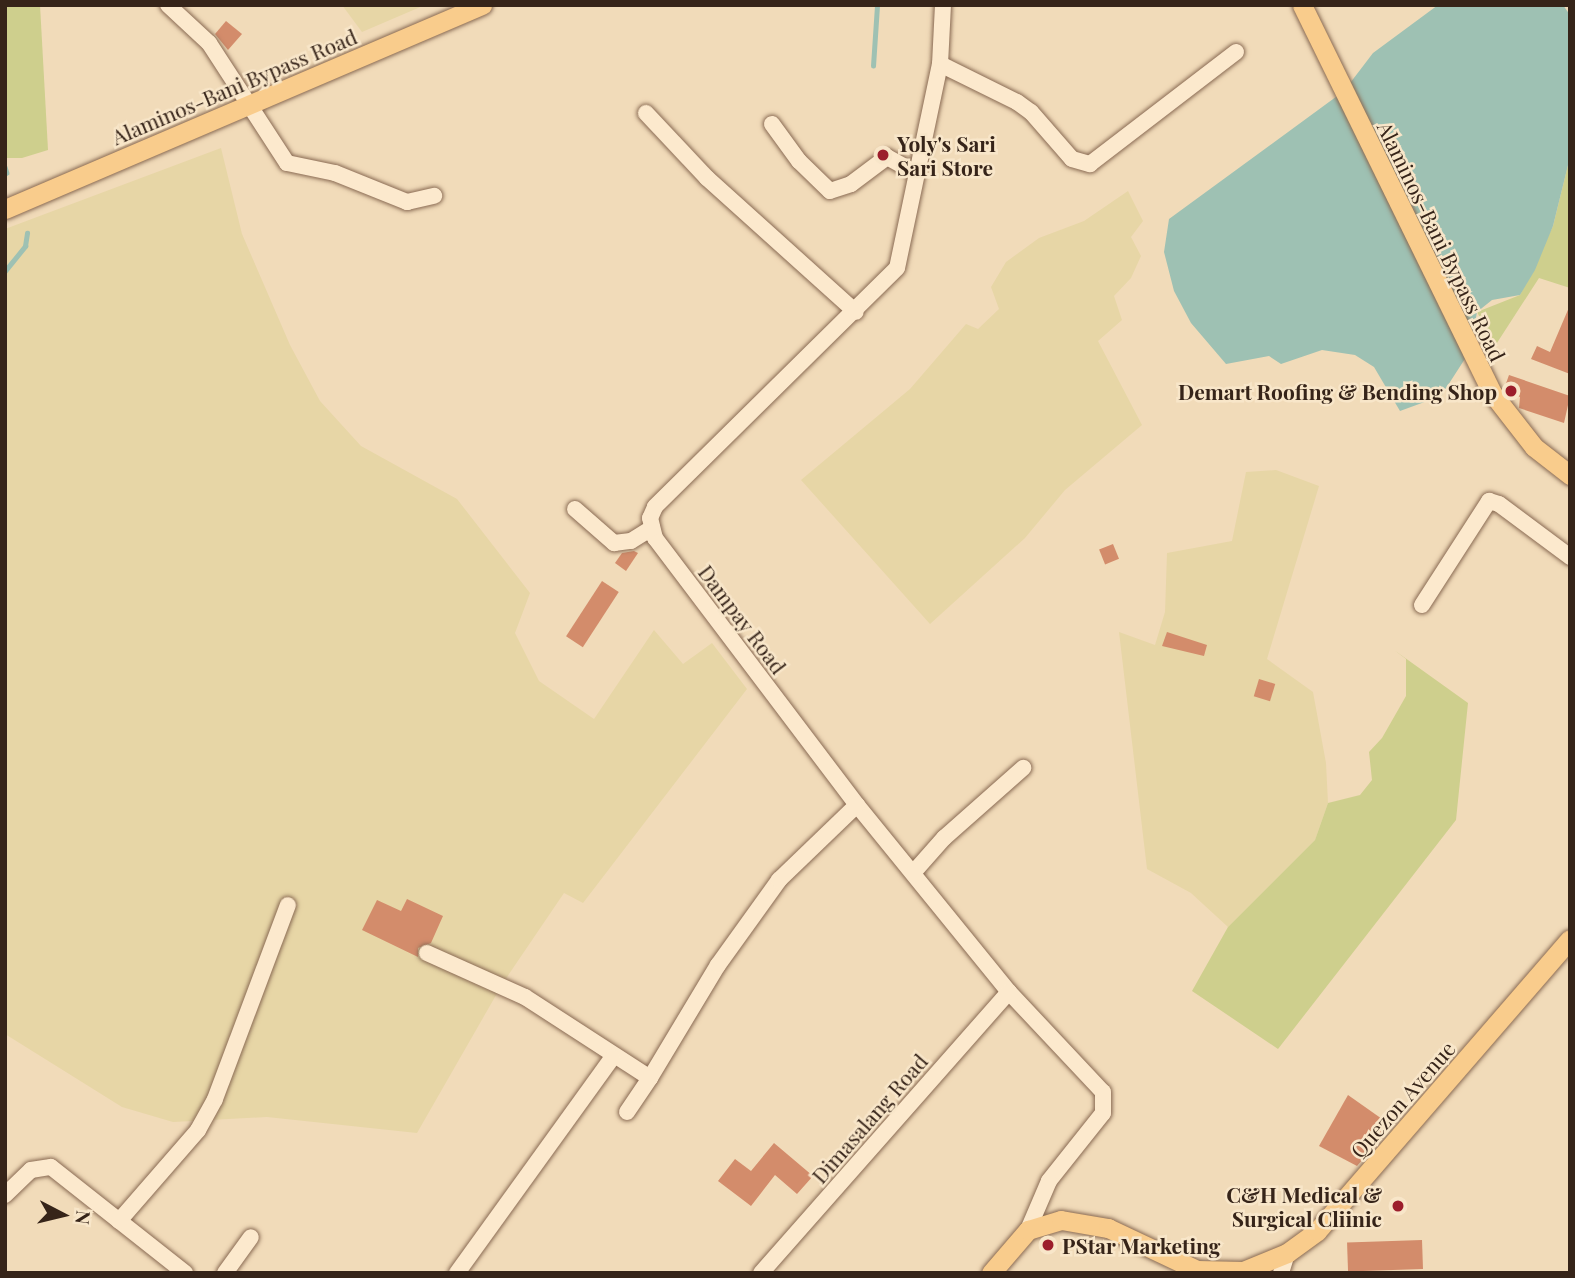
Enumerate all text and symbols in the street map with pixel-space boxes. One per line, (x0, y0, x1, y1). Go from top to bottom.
street label: Alaminos-Bani Bypass Road (108, 23, 360, 149)
street label: Alaminos-Bani Bypass Road (1373, 117, 1511, 365)
place label: Yoly's Sari Sari Store (897, 130, 996, 180)
marker: Yoly's Sari Sari Store (875, 147, 891, 163)
place label: Demart Roofing & Bending Shop (1178, 378, 1497, 404)
marker: Demart Roofing & Bending Shop (1503, 383, 1519, 399)
street label: Dampay Road (694, 559, 792, 679)
street label: Quezon Avenue (1344, 1035, 1460, 1163)
street label: Dimasalang Road (806, 1048, 932, 1188)
north arrow (28, 1180, 98, 1250)
place label: C&H Medical & Surgical Cliinic (1226, 1181, 1382, 1231)
marker: C&H Medical & Surgical Cliinic (1388, 1196, 1408, 1216)
text: N (70, 1209, 98, 1226)
place label: PStar Marketing (1062, 1232, 1221, 1258)
marker: PStar Marketing (1040, 1237, 1056, 1253)

